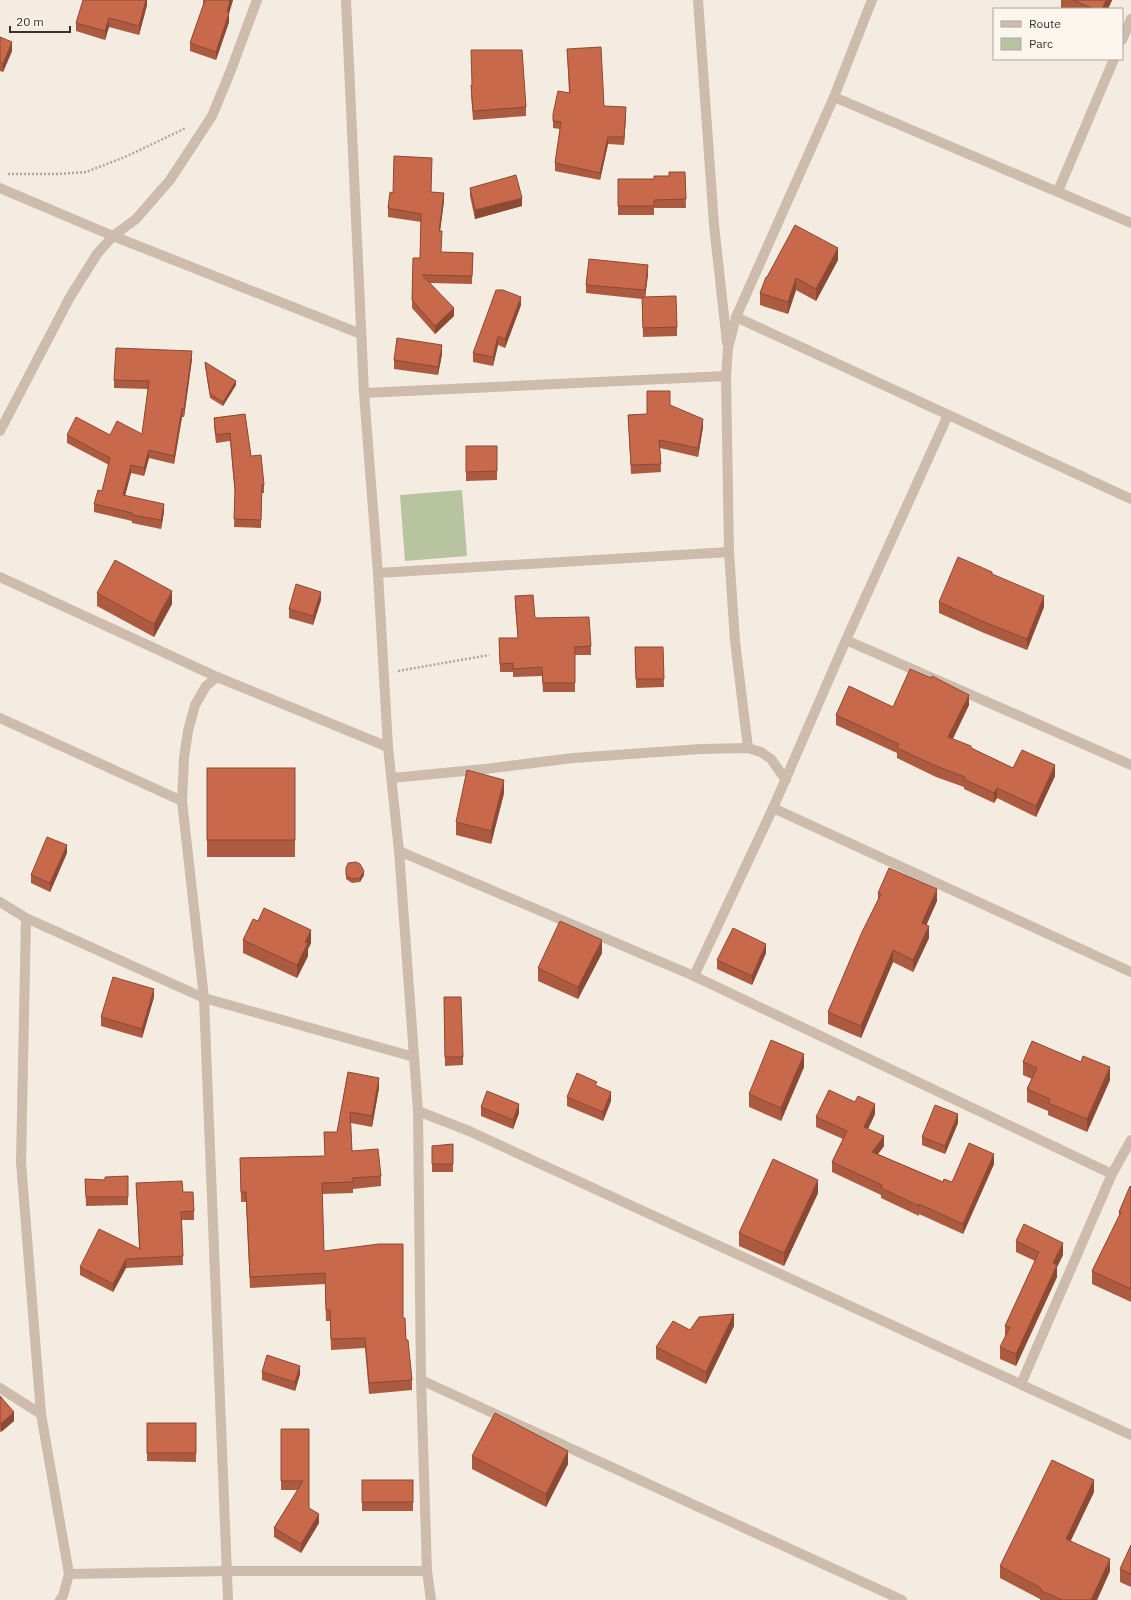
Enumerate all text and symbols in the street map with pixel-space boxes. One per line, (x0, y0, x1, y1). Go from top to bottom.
scale bar (10, 8, 70, 34)
legend (993, 8, 1123, 60)
text: 20 m (16, 14, 44, 29)
text: Route (1029, 16, 1061, 31)
text: Parc (1029, 36, 1053, 51)

